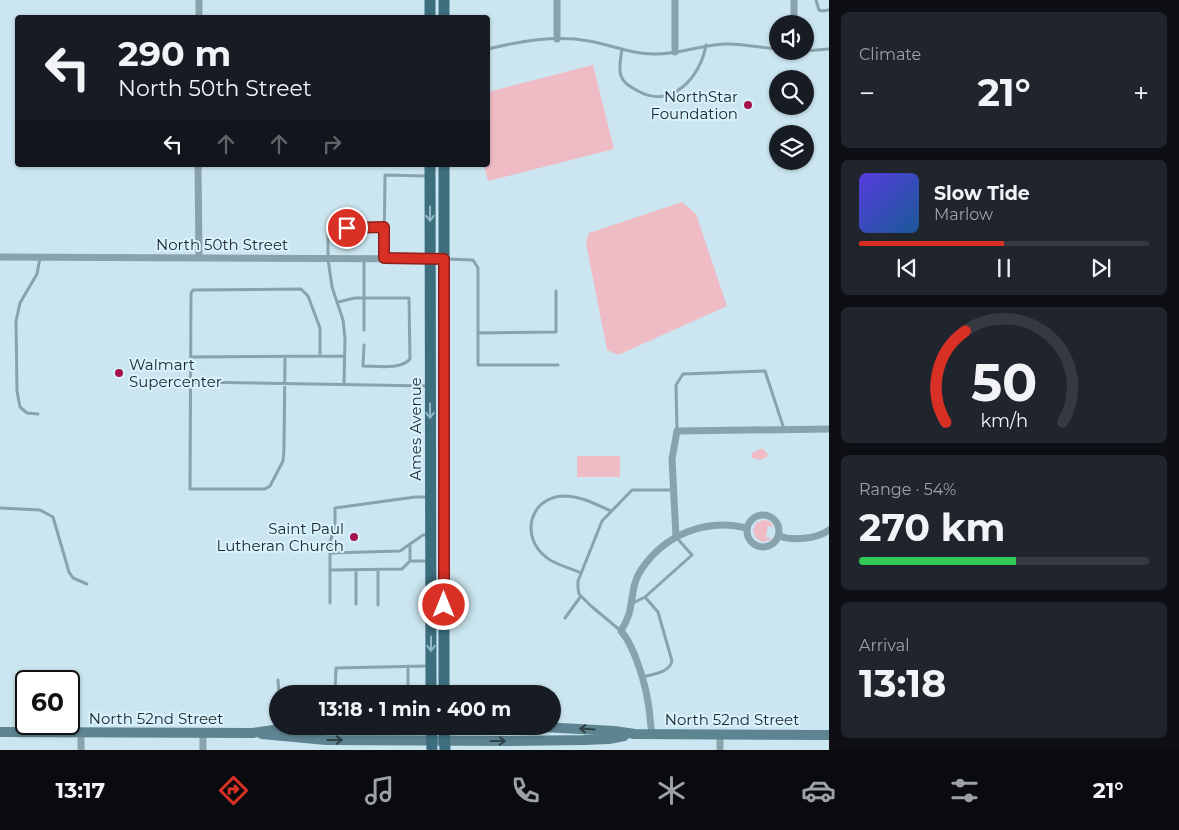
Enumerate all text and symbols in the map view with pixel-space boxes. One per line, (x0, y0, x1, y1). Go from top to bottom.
map controls (769, 15, 814, 170)
button: sound (769, 15, 814, 60)
text: 290 m (118, 32, 231, 75)
icon: left (35, 35, 100, 100)
text: Climate (859, 45, 921, 64)
text: 21° (977, 69, 1031, 116)
button: search (769, 70, 814, 115)
text: North 50th Street (118, 75, 312, 102)
text: − (859, 76, 875, 110)
text: + (1133, 76, 1149, 110)
place label: NorthStar Foundation (650, 87, 738, 123)
marker: NorthStar Foundation (742, 99, 754, 111)
button: layers (769, 125, 814, 170)
icon: left (159, 130, 187, 158)
icon: ahead (212, 130, 240, 158)
icon: ahead (265, 130, 293, 158)
icon: right (318, 130, 346, 158)
text: Slow Tide (934, 182, 1030, 205)
one-way arrow (425, 205, 435, 221)
text: Marlow (934, 205, 993, 224)
pin (326, 207, 368, 249)
icon: arrive (333, 214, 361, 242)
street label: North 50th Street (156, 235, 288, 254)
icon: previous (893, 254, 921, 282)
icon: pause (990, 254, 1018, 282)
icon: next (1087, 254, 1115, 282)
text: 50 (971, 351, 1037, 414)
place label: Walmart Supercenter (129, 355, 222, 391)
marker: Walmart Supercenter (113, 367, 125, 379)
street label: Ames Avenue (406, 377, 425, 481)
one-way arrow (425, 402, 435, 419)
text: km/h (980, 410, 1028, 431)
text: Range · 54% (859, 480, 956, 499)
text: 270 km (859, 504, 1005, 551)
place label: Saint Paul Lutheran Church (216, 519, 344, 555)
marker: Saint Paul Lutheran Church (348, 531, 360, 543)
position arrow (417, 578, 469, 630)
one-way arrow (426, 635, 436, 651)
text: Arrival (859, 636, 909, 655)
text: 13:18 (859, 660, 946, 707)
speed limit sign: 60 (15, 670, 80, 735)
text: 13:18 · 1 min · 400 m (319, 698, 511, 721)
street label: North 52nd Street (89, 709, 223, 728)
street label: North 52nd Street (665, 710, 799, 729)
one-way arrow (579, 725, 595, 734)
one-way arrow (327, 735, 343, 745)
one-way arrow (490, 736, 506, 746)
icon: directions (216, 773, 251, 808)
icon: music (362, 773, 397, 808)
icon: phone (508, 773, 543, 808)
icon: climate (654, 773, 689, 808)
icon: car (801, 773, 836, 808)
icon: filters (947, 773, 982, 808)
text: 13:17 (56, 777, 105, 804)
text: 21° (1093, 777, 1123, 804)

